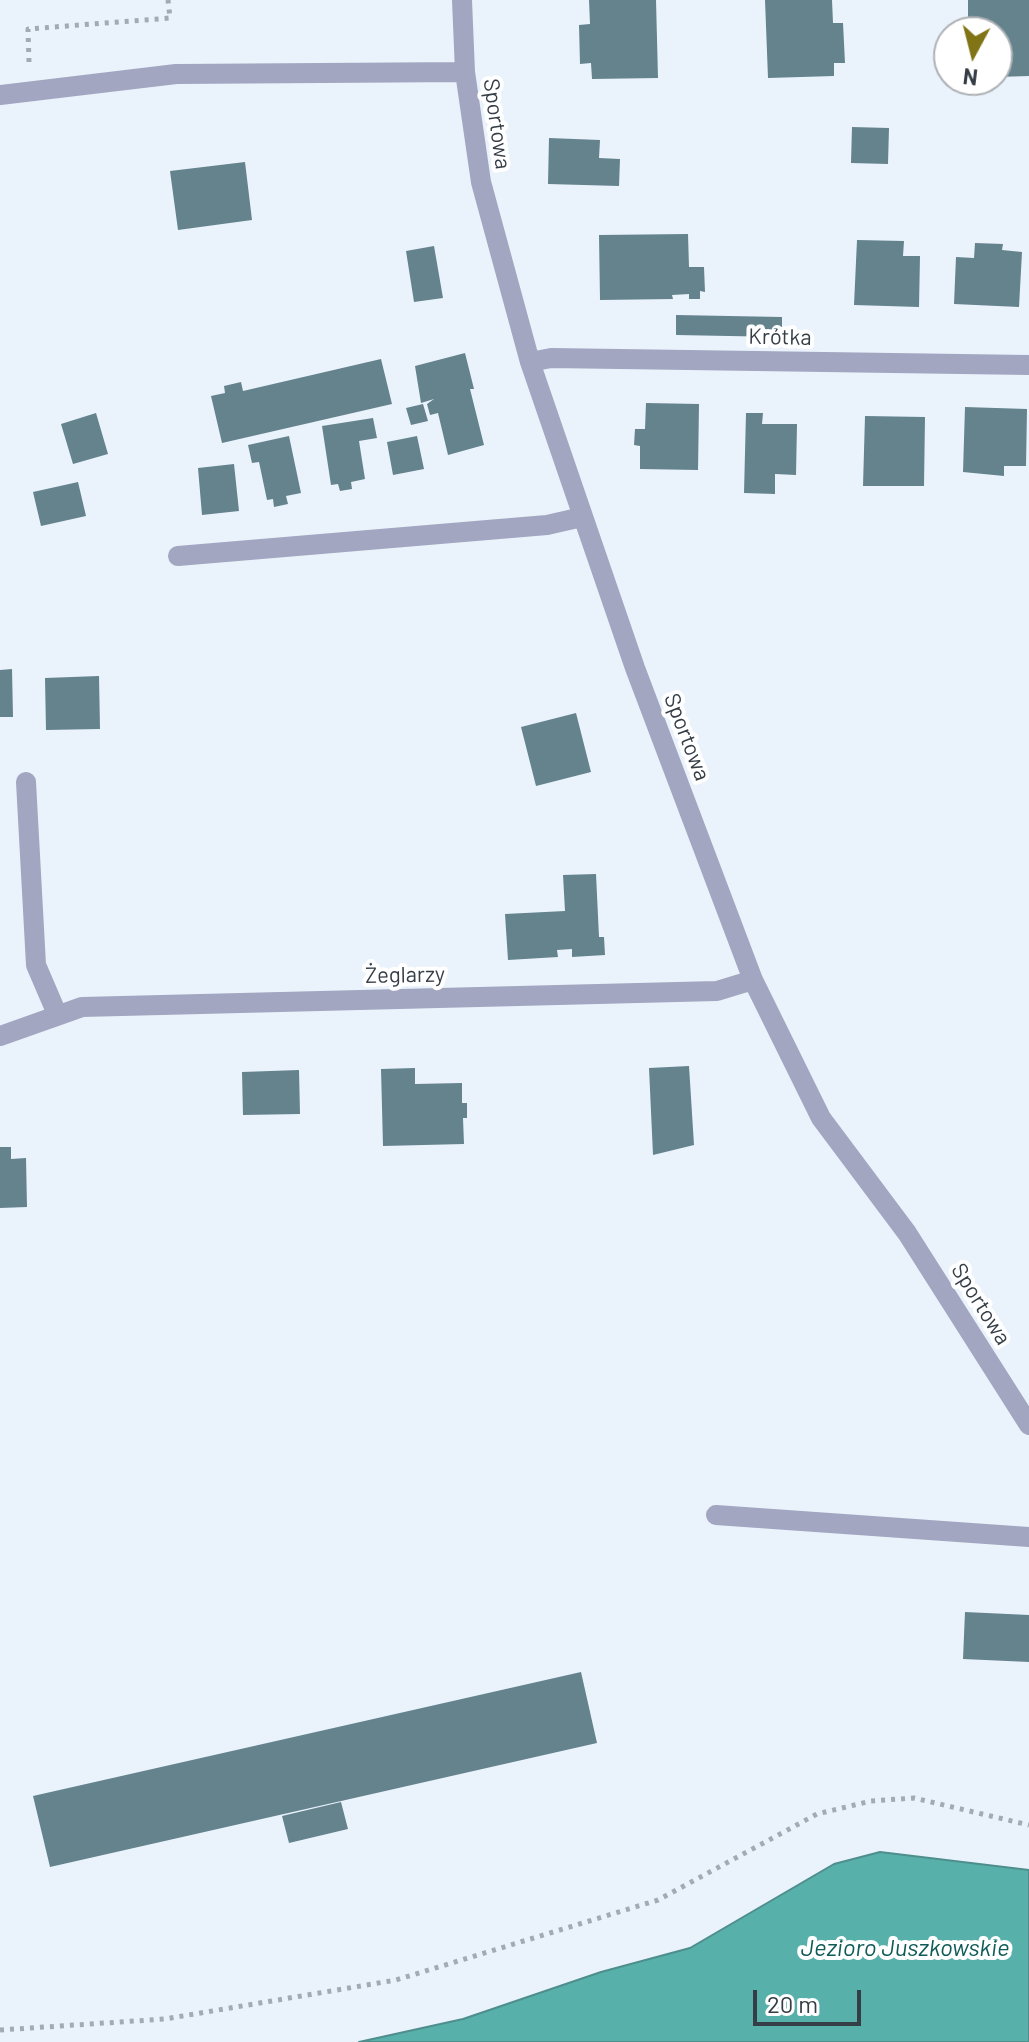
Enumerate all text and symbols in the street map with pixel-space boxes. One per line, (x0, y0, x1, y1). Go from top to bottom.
north arrow (933, 16, 1013, 96)
text: N (961, 64, 979, 92)
street label: Sportowa (478, 77, 516, 171)
street label: Krótka (748, 323, 812, 351)
street label: Sportowa (658, 690, 716, 784)
street label: Żeglarzy (365, 961, 445, 989)
street label: Sportowa (946, 1258, 1016, 1350)
water label: Jezioro Juszkowskie (801, 1934, 1009, 1962)
scale bar (757, 1974, 865, 2024)
text: 20 m (767, 1989, 818, 2018)

